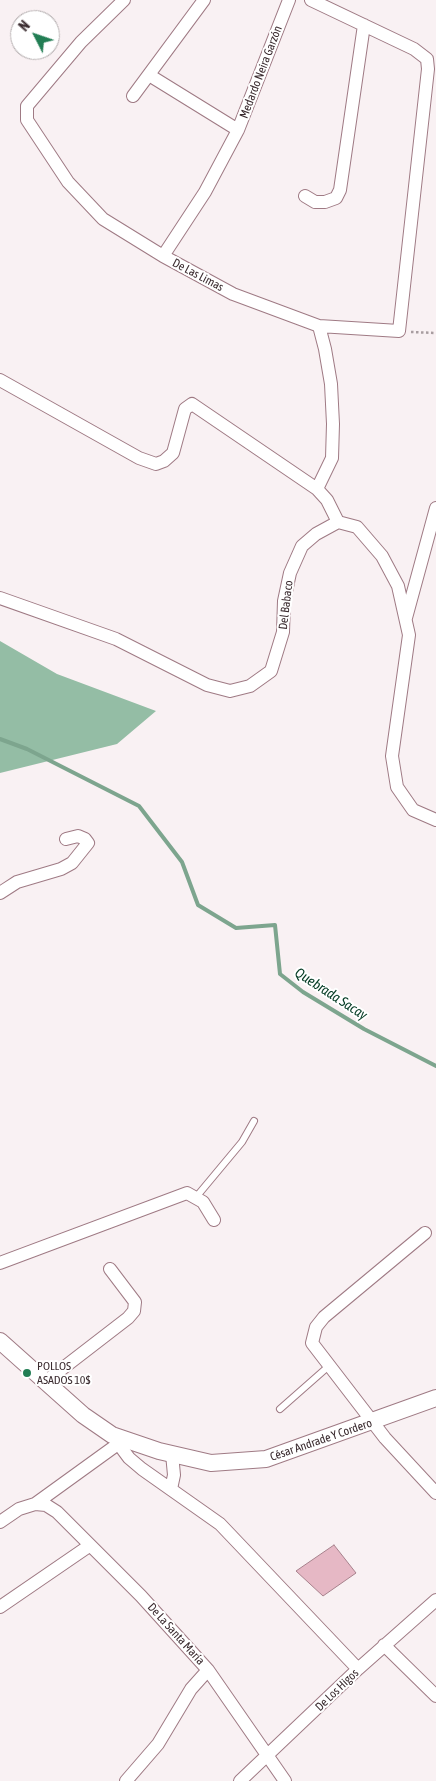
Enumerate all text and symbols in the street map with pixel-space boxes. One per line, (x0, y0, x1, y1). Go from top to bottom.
north arrow (10, 10, 60, 60)
text: N (16, 17, 33, 34)
street label: Medardo Neira Garzón (237, 24, 285, 120)
street label: De Las Limas (170, 256, 226, 294)
street label: Del Babaco (276, 580, 296, 630)
water label: Quebrada Sacay (292, 964, 370, 1024)
place label: POLLOS ASADOS 10$ (37, 1359, 91, 1387)
marker: POLLOS ASADOS 10$ (21, 1367, 33, 1379)
street label: César Andrade Y Cordero (268, 1416, 374, 1464)
street label: De La Santa María (144, 1600, 208, 1668)
street label: De Los Higos (312, 1666, 362, 1714)

